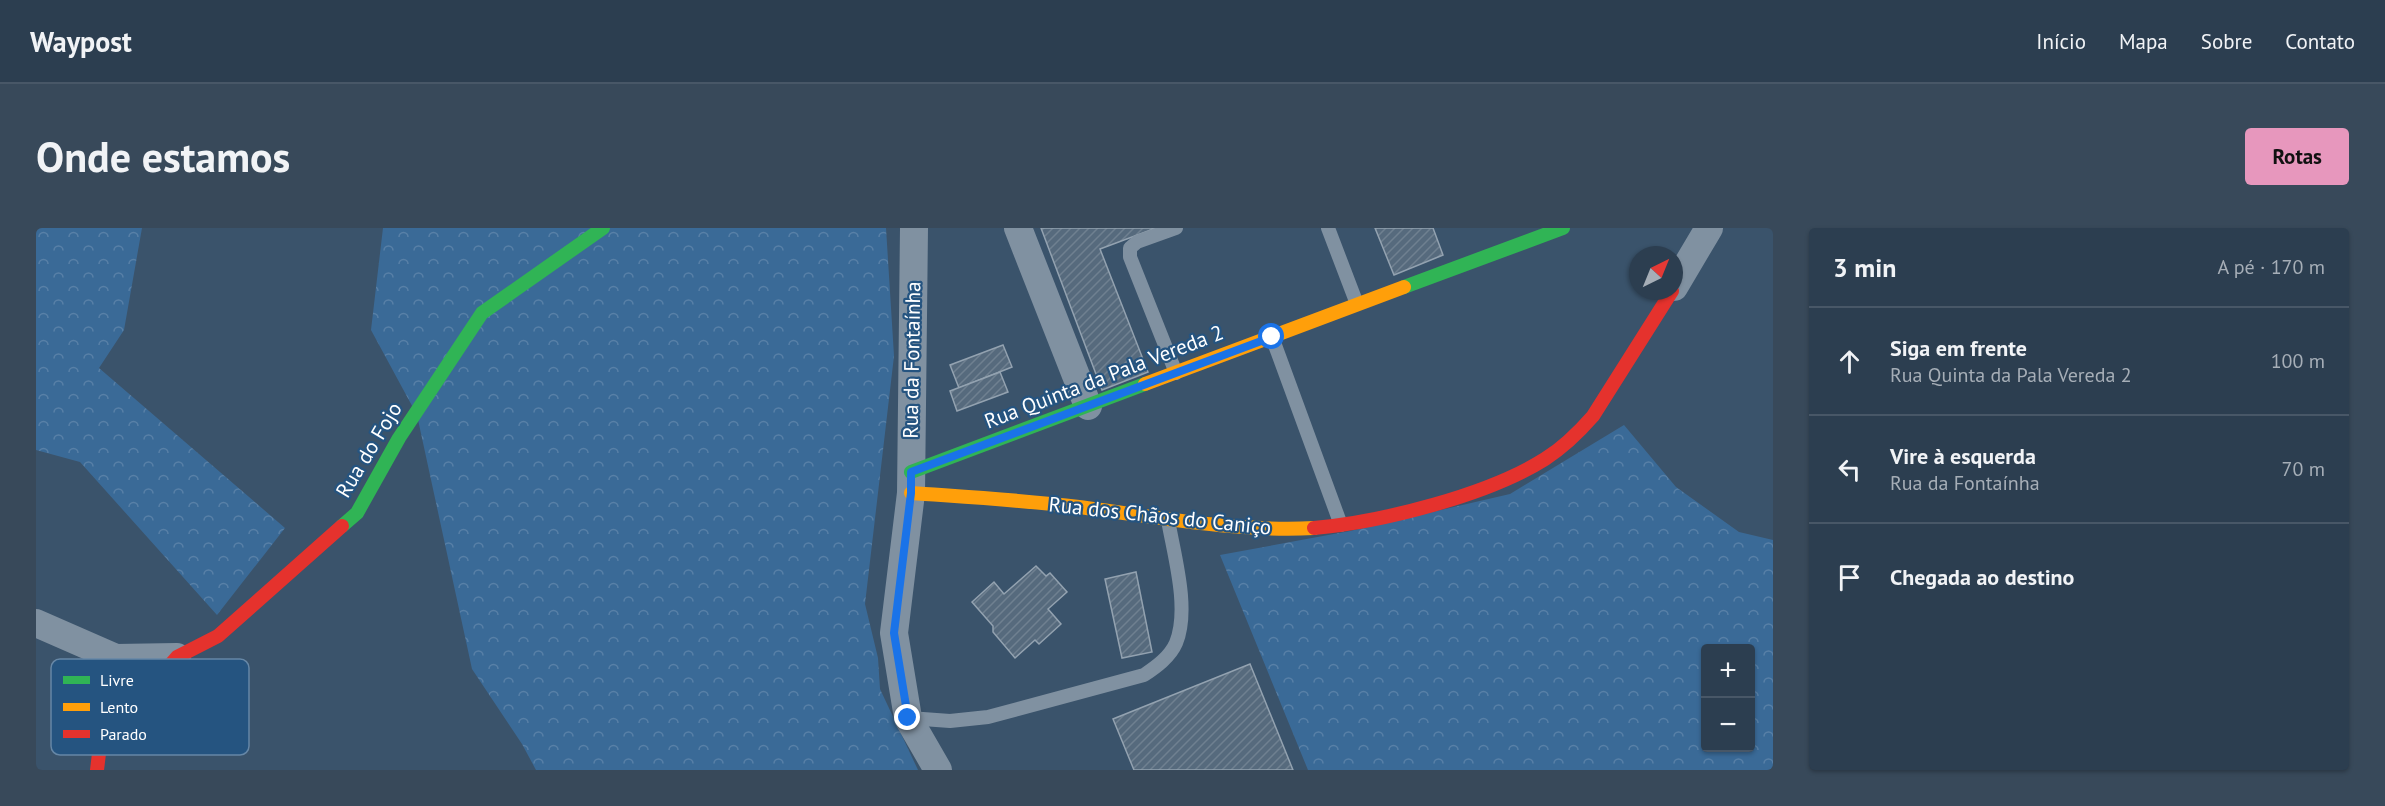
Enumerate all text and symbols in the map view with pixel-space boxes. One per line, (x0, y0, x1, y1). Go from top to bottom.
text: Waypost (30, 23, 132, 60)
text: Início (2036, 28, 2086, 55)
text: Mapa (2119, 28, 2168, 55)
text: Sobre (2201, 28, 2252, 55)
text: Contato (2285, 28, 2355, 55)
button: Rotas (2245, 128, 2349, 185)
text: Onde estamos (36, 129, 290, 184)
north arrow (1629, 246, 1683, 300)
text: 3 min (1833, 251, 1896, 284)
text: A pé · 170 m (2218, 254, 2325, 280)
street label: Rua da Fontaínha (897, 281, 926, 439)
street label: Rua Quinta da Pala Vereda 2 (981, 318, 1227, 435)
route start (1258, 323, 1284, 349)
text: Siga em frente (1890, 334, 2027, 362)
icon: ahead (1833, 345, 1866, 378)
text: 100 m (2271, 348, 2325, 374)
text: Rua Quinta da Pala Vereda 2 (1890, 362, 2132, 388)
street label: Rua do Fojo (330, 397, 408, 502)
text: Vire à esquerda (1890, 442, 2036, 470)
icon: left (1833, 453, 1866, 486)
text: 70 m (2282, 456, 2325, 482)
text: Rua da Fontaínha (1890, 470, 2040, 496)
street label: Rua dos Chãos do Caniço (1047, 490, 1273, 541)
icon: arrive (1833, 561, 1866, 594)
text: Chegada ao destino (1890, 563, 2074, 591)
map controls (1701, 644, 1755, 752)
button: + (1701, 644, 1755, 698)
legend (51, 659, 249, 755)
text: Livre (100, 670, 134, 690)
text: Lento (100, 697, 138, 717)
button: − (1701, 698, 1755, 752)
route end (894, 704, 920, 730)
text: Parado (100, 724, 147, 744)

